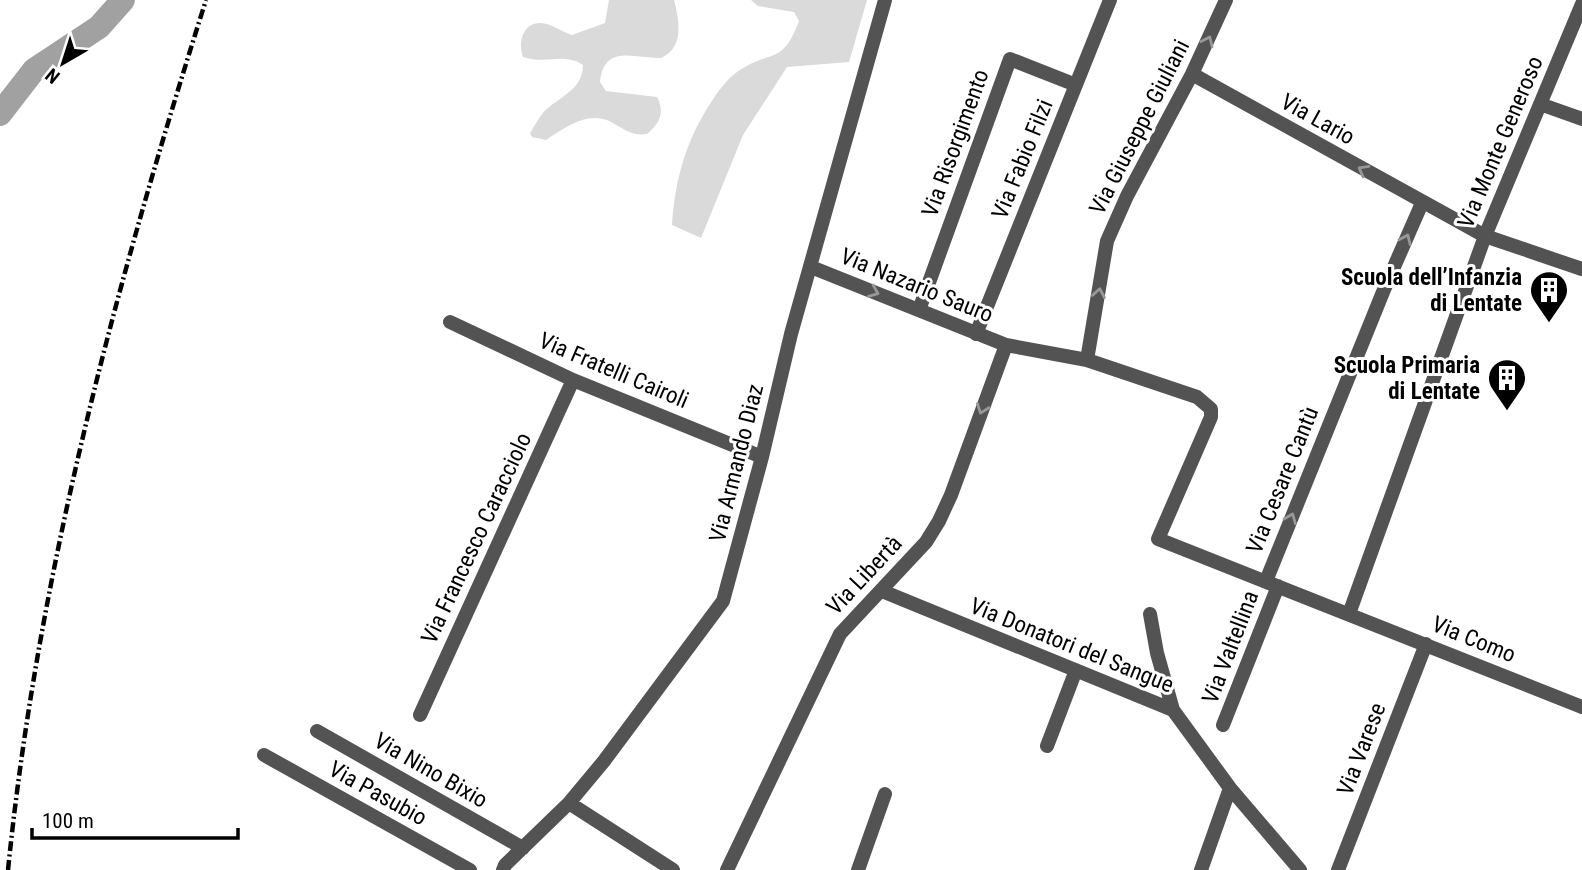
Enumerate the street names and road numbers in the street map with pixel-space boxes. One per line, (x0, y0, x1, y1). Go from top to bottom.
street label: Via Giuseppe Giuliani (1084, 35, 1195, 219)
street label: Via Monte Generoso (1452, 52, 1549, 232)
street label: Via Risorgimento (916, 66, 995, 221)
street label: Via Lario (1276, 88, 1359, 151)
street label: Via Fabio Filzi (986, 95, 1059, 223)
street label: Via Nazario Sauro (836, 243, 997, 328)
street label: Via Fratelli Cairoli (535, 327, 693, 414)
street label: Via Armando Diaz (704, 381, 769, 545)
street label: Via Cesare Cantù (1241, 403, 1324, 557)
street label: Via Francesco Caracciolo (416, 428, 537, 648)
street label: Via Libertà (821, 530, 908, 620)
street label: Via Valtellina (1197, 587, 1264, 707)
street label: Via Donatori del Sangue (966, 592, 1177, 699)
street label: Via Como (1428, 610, 1520, 668)
street label: Via Varese (1332, 699, 1391, 799)
street label: Via Nino Bixio (369, 727, 492, 814)
street label: Via Pasubio (324, 755, 431, 831)

